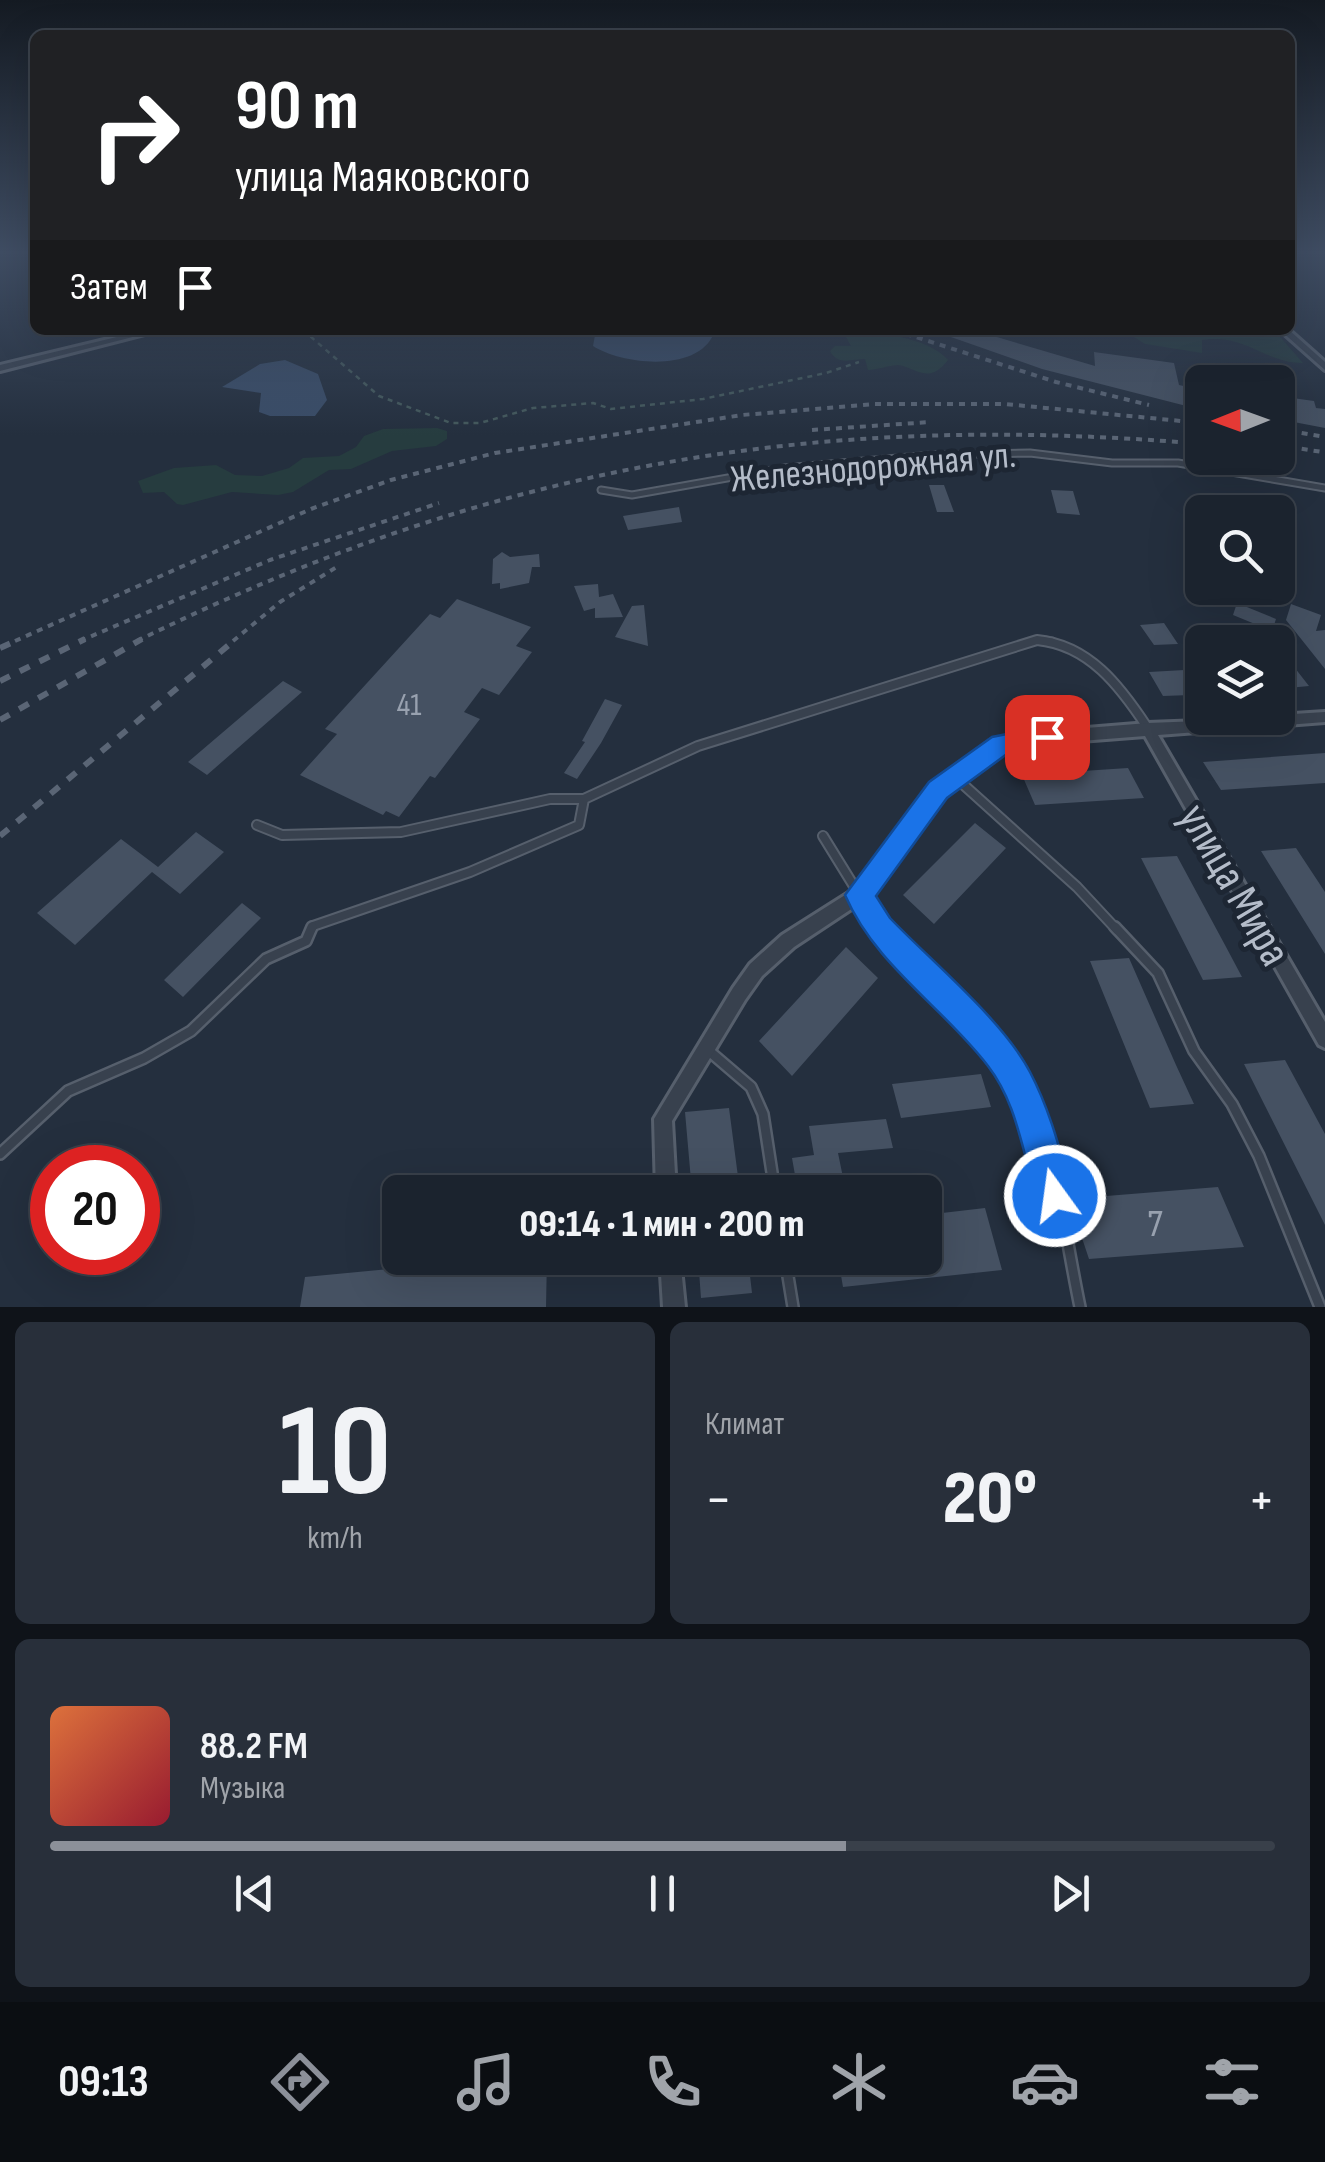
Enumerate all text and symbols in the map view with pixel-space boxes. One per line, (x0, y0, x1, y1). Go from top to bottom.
text: 90 m (235, 65, 359, 149)
icon: right (70, 70, 200, 200)
text: улица Маяковского (235, 150, 530, 205)
icon: arrive (168, 260, 223, 315)
text: Затем (70, 265, 148, 310)
north arrow (1185, 365, 1295, 475)
map controls (1185, 365, 1295, 735)
street label: Железнодорожная ул. (729, 433, 1018, 502)
button: search (1185, 495, 1295, 605)
button: layers (1185, 625, 1295, 735)
house number: 41 (397, 686, 421, 725)
pin (1005, 695, 1090, 780)
icon: arrive (1020, 710, 1075, 765)
street label: улица Мира (1166, 794, 1302, 976)
position arrow (1003, 1144, 1107, 1248)
speed limit sign: 20 (30, 1145, 160, 1275)
text: 09:14 · 1 мин · 200 m (520, 1202, 804, 1247)
house number: 7 (1147, 1202, 1163, 1247)
text: 10 (279, 1376, 391, 1532)
text: Климат (705, 1405, 784, 1444)
text: 20° (943, 1454, 1037, 1545)
text: − (705, 1467, 732, 1534)
text: + (1248, 1467, 1275, 1534)
text: km/h (307, 1519, 363, 1558)
text: 88.2 FM (200, 1724, 308, 1769)
text: Музыка (200, 1769, 285, 1808)
icon: previous (227, 1866, 282, 1921)
icon: pause (635, 1866, 690, 1921)
icon: next (1043, 1866, 1098, 1921)
icon: directions (265, 2047, 335, 2117)
icon: music (451, 2047, 521, 2117)
icon: phone (638, 2047, 708, 2117)
icon: climate (824, 2047, 894, 2117)
icon: car (1010, 2047, 1080, 2117)
icon: filters (1197, 2047, 1267, 2117)
text: 09:13 (58, 2055, 149, 2110)

